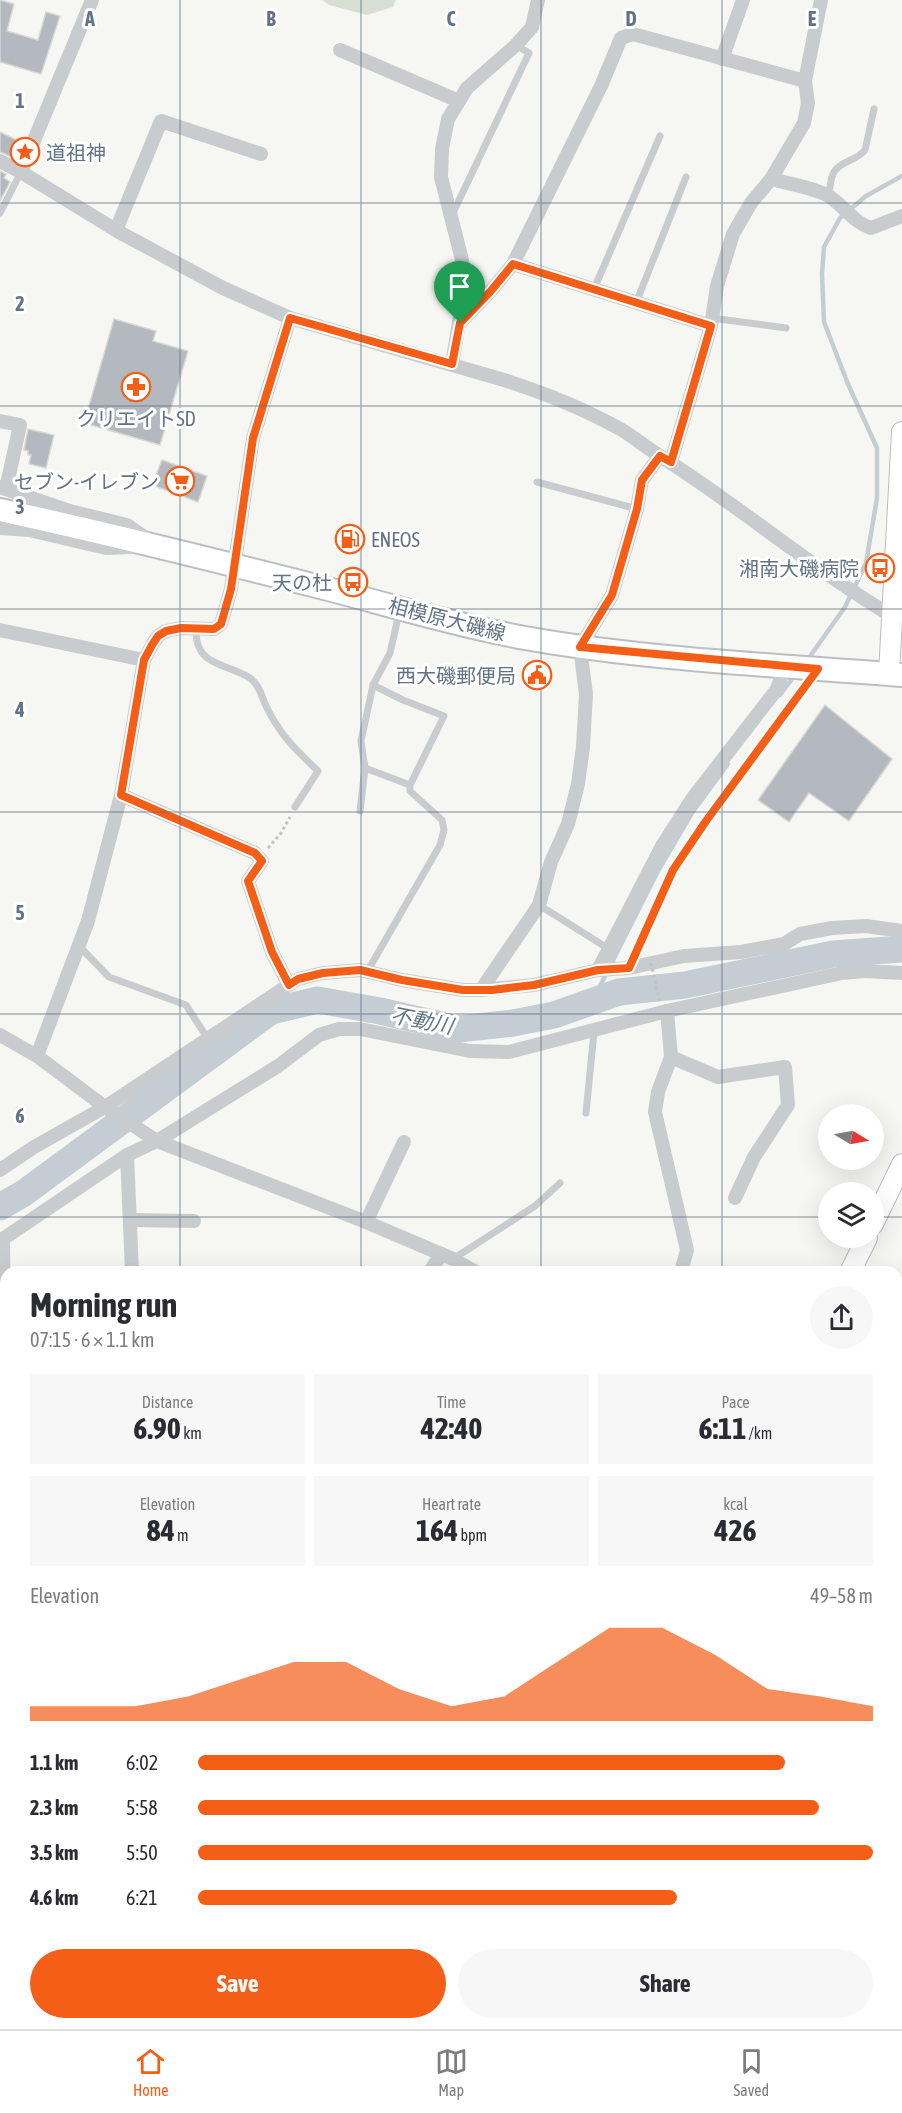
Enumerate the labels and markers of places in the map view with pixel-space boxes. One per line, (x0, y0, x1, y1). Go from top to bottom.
place icon: 道祖神 (9, 136, 41, 168)
place label: 道祖神 (46, 141, 106, 164)
pin (434, 261, 485, 323)
pharmacy icon: クリエイトSD (120, 371, 152, 403)
place label: クリエイトSD (76, 407, 196, 430)
supermarket icon: セブン-イレブン (164, 465, 196, 497)
place label: セブン-イレブン (14, 470, 159, 493)
fuel station icon: ENEOS (334, 523, 366, 555)
place label: ENEOS (371, 528, 420, 551)
bus stop icon: 湘南大磯病院 (864, 552, 896, 584)
place label: 湘南大磯病院 (739, 557, 859, 580)
bus stop icon: 天の杜 (337, 566, 369, 598)
place label: 天の杜 (272, 571, 332, 594)
public building icon: 西大磯郵便局 (521, 659, 553, 691)
place label: 西大磯郵便局 (396, 664, 516, 687)

